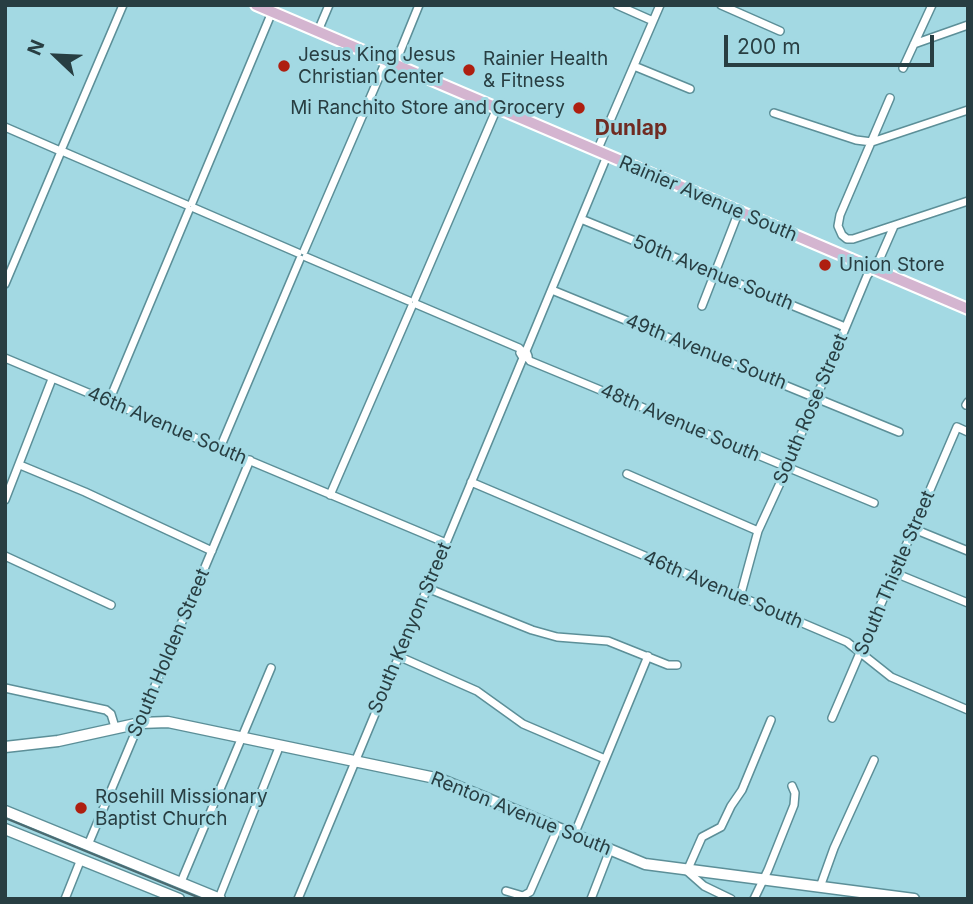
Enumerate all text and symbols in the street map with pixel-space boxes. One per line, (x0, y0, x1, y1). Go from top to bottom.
north arrow (21, 21, 91, 91)
scale bar (728, 21, 938, 65)
text: 200 m (737, 34, 801, 59)
text: N (23, 36, 50, 59)
place label: Jesus King Jesus Christian Center (298, 44, 456, 88)
place label: Rainier Health & Fitness (483, 48, 608, 92)
marker: Jesus King Jesus Christian Center (276, 58, 292, 74)
marker: Rainier Health & Fitness (461, 62, 477, 78)
place label: Mi Ranchito Store and Grocery (290, 97, 565, 119)
marker: Mi Ranchito Store and Grocery (571, 100, 587, 116)
district label: Dunlap (595, 116, 667, 142)
street label: Rainier Avenue South (616, 151, 800, 247)
street label: 50th Avenue South (629, 230, 797, 316)
place label: Union Store (839, 254, 944, 276)
marker: Union Store (817, 257, 833, 273)
street label: 49th Avenue South (622, 309, 790, 395)
street label: South Rose Street (769, 330, 853, 488)
street label: 48th Avenue South (597, 379, 763, 467)
street label: 46th Avenue South (84, 382, 250, 470)
street label: South Thistle Street (850, 487, 940, 659)
street label: South Kenyon Street (364, 539, 456, 717)
street label: 46th Avenue South (640, 546, 806, 634)
street label: South Holden Street (123, 565, 215, 741)
street label: Renton Avenue South (427, 767, 615, 861)
place label: Rosehill Missionary Baptist Church (95, 786, 268, 830)
marker: Rosehill Missionary Baptist Church (73, 800, 89, 816)

